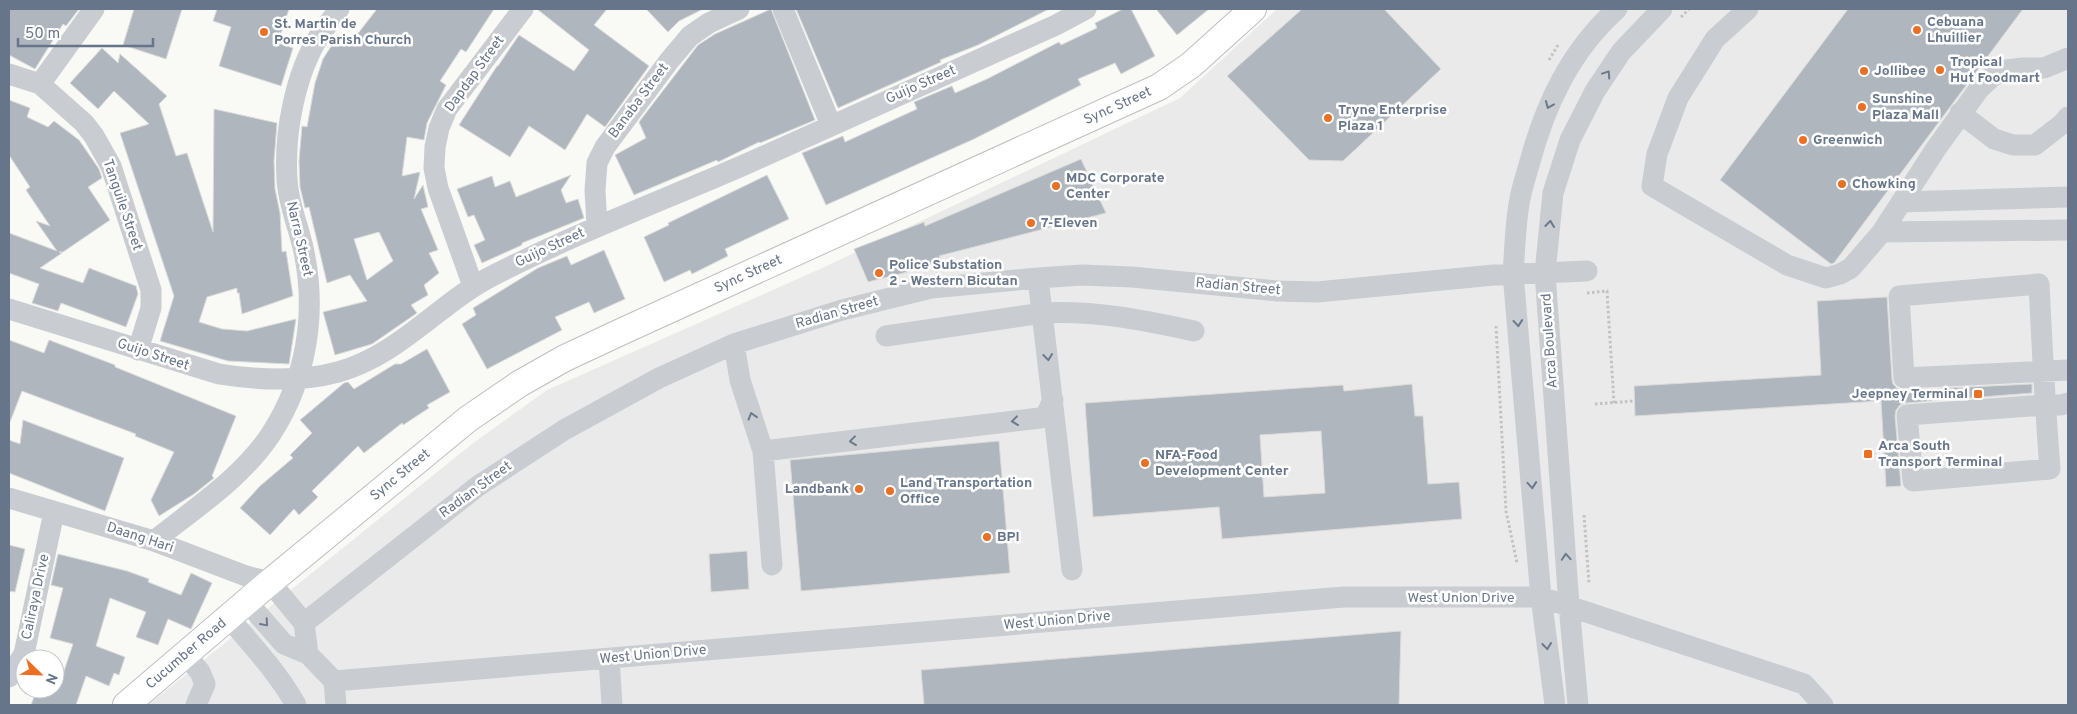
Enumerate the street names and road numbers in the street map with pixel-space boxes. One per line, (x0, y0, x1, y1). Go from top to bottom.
street label: Dapdap Street (442, 33, 508, 115)
street label: Banaba Street (605, 60, 673, 142)
street label: Guijo Street (883, 62, 959, 108)
street label: Sync Street (1081, 83, 1154, 129)
street label: Tanguile Street (98, 157, 146, 253)
street label: Narra Street (282, 200, 316, 278)
street label: Guijo Street (513, 225, 587, 271)
street label: Sync Street (712, 251, 785, 297)
street label: Radian Street (1195, 275, 1281, 299)
street label: Radian Street (794, 293, 880, 333)
street label: Arca Boulevard (1538, 293, 1562, 389)
street label: Guijo Street (115, 335, 191, 375)
street label: Sync Street (367, 445, 434, 504)
street label: Radian Street (436, 458, 516, 522)
street label: Daang Hari (104, 519, 176, 557)
street label: Caliraya Drive (19, 553, 53, 641)
street label: West Union Drive (1407, 590, 1515, 607)
street label: West Union Drive (1003, 608, 1111, 634)
street label: Cucumber Road (142, 615, 230, 693)
street label: West Union Drive (599, 642, 707, 668)

